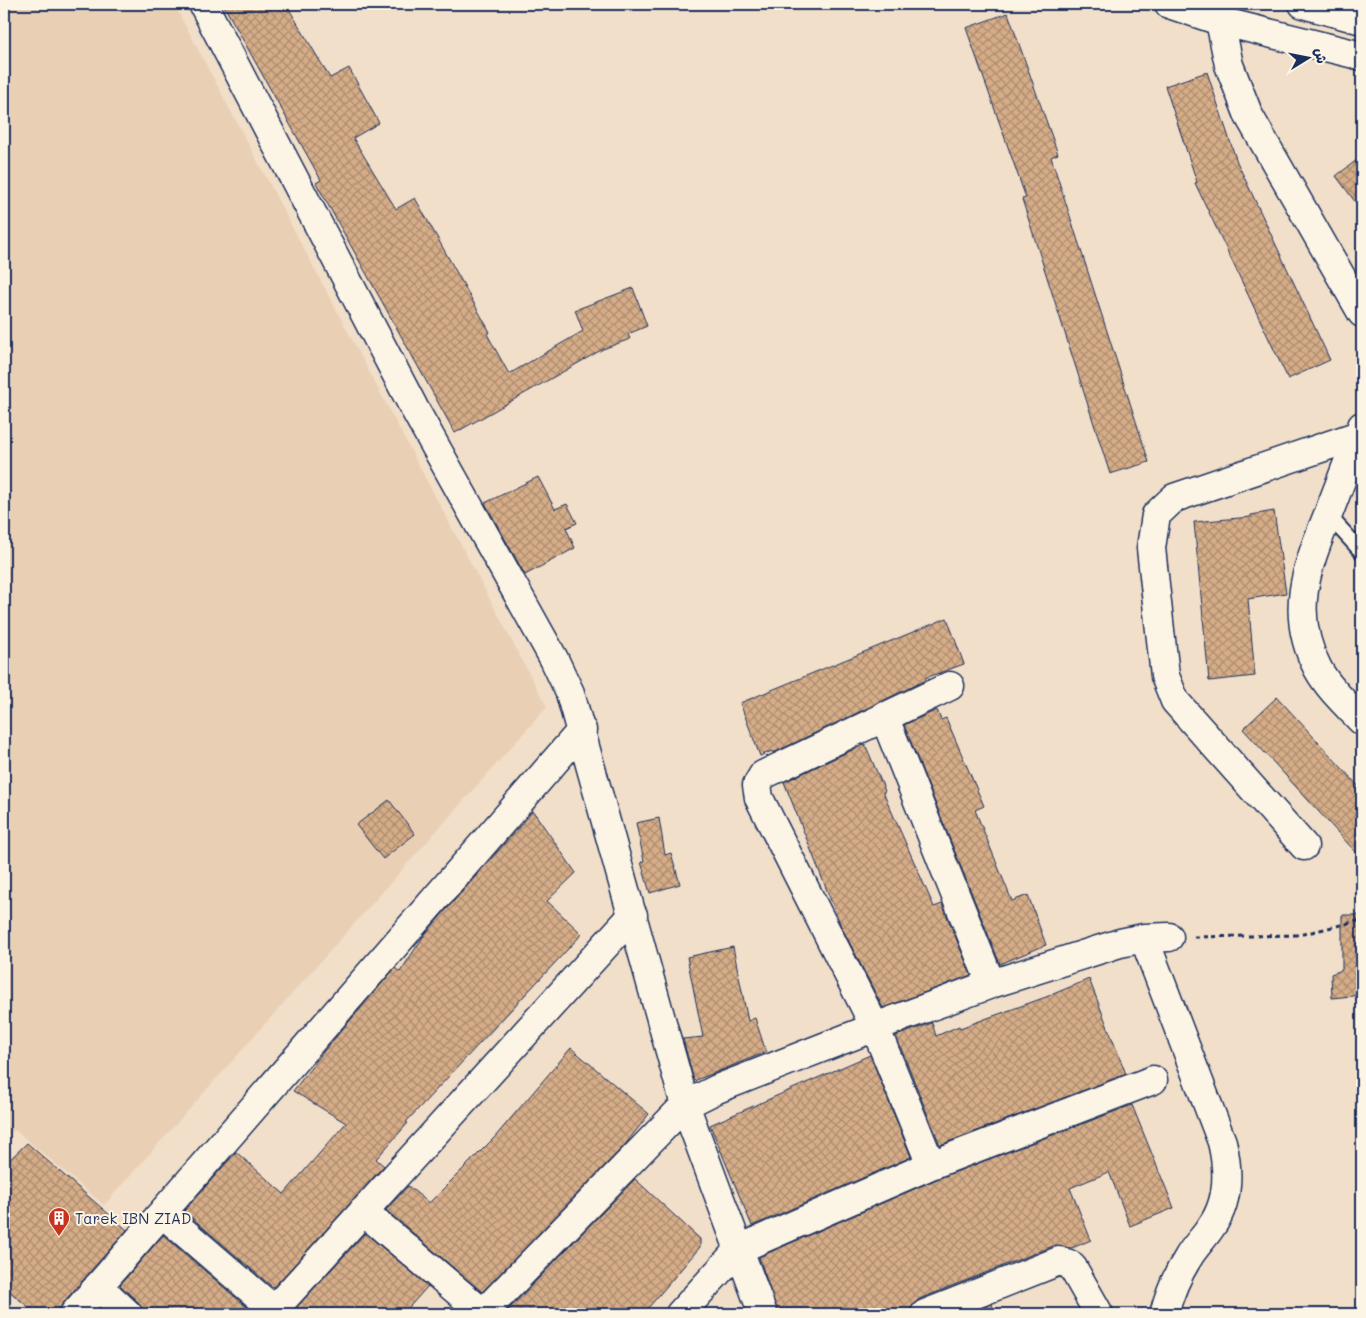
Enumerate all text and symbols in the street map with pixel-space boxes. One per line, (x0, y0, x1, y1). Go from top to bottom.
north arrow (1284, 32, 1334, 82)
text: ش (1311, 46, 1332, 65)
building icon: Tarek IBN ZIAD (47, 1206, 71, 1237)
place label: Tarek IBN ZIAD (75, 1208, 191, 1228)

